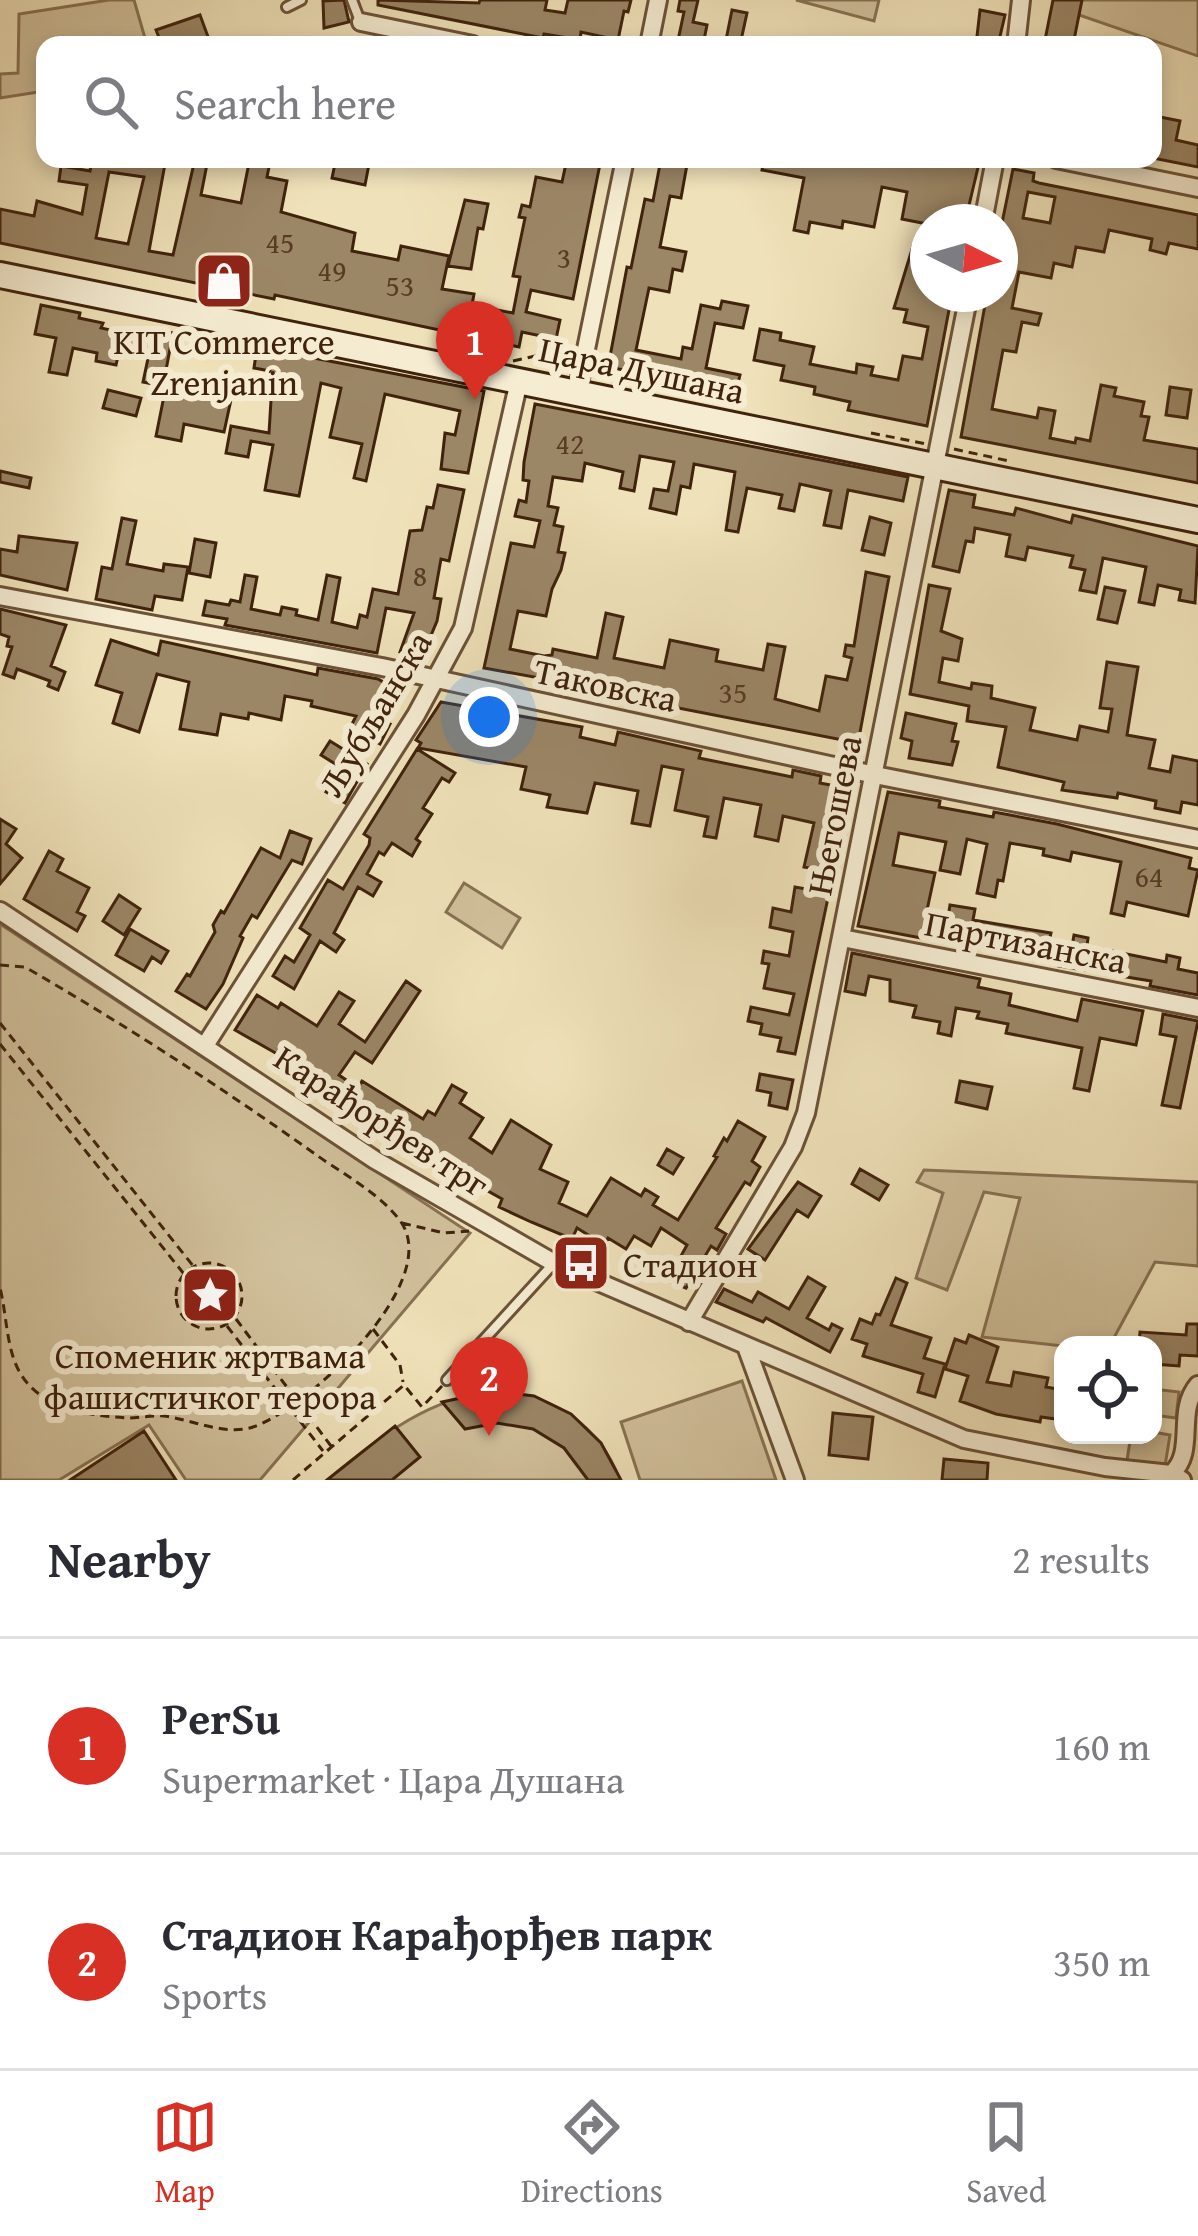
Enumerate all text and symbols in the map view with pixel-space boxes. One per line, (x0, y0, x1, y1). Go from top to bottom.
search box (36, 36, 1162, 168)
icon: search (78, 69, 144, 135)
text: Search here (174, 70, 396, 135)
north arrow (910, 204, 1018, 312)
house number: 45 (266, 220, 294, 264)
house number: 3 (557, 235, 571, 279)
house number: 49 (318, 248, 346, 292)
shop icon: KIT Commerce Zrenjanin (193, 250, 255, 312)
house number: 53 (386, 263, 414, 307)
pin: 1 (436, 301, 514, 400)
place label: KIT Commerce Zrenjanin (113, 314, 335, 408)
street label: Цара Душана (534, 321, 750, 417)
house number: 42 (556, 421, 584, 465)
house number: 8 (413, 553, 427, 597)
street label: Љубљанска (304, 620, 444, 806)
street label: Таковска (530, 643, 682, 725)
house number: 35 (719, 670, 747, 714)
your location (459, 687, 519, 747)
street label: Његошева (792, 731, 874, 899)
house number: 64 (1135, 854, 1163, 898)
street label: Партизанска (921, 896, 1131, 986)
street label: Карађорђев трг (264, 1031, 500, 1209)
bus stop icon: Стадион (550, 1232, 612, 1294)
place label: Стадион (623, 1237, 757, 1290)
place icon: Споменик жртвама фашистичког терора (179, 1264, 241, 1326)
place label: Споменик жртвама фашистичког терора (44, 1328, 376, 1422)
map controls (1054, 1336, 1162, 1444)
button: locate (1054, 1336, 1162, 1444)
pin: 2 (450, 1337, 528, 1436)
text: Nearby (48, 1521, 211, 1596)
text: 2 results (1012, 1530, 1150, 1587)
text: PerSu (162, 1685, 280, 1750)
text: 1 (77, 1717, 97, 1774)
text: 160 m (1053, 1717, 1150, 1774)
text: Supermarket · Цара Душана (162, 1750, 625, 1807)
text: Стадион Карађорђев парк (162, 1901, 712, 1966)
text: 2 (77, 1933, 97, 1990)
text: 350 m (1053, 1933, 1150, 1990)
text: Sports (162, 1966, 267, 2023)
tab: Map (152, 2094, 218, 2214)
tab: Directions (521, 2094, 663, 2214)
tab: Saved (966, 2094, 1046, 2214)

